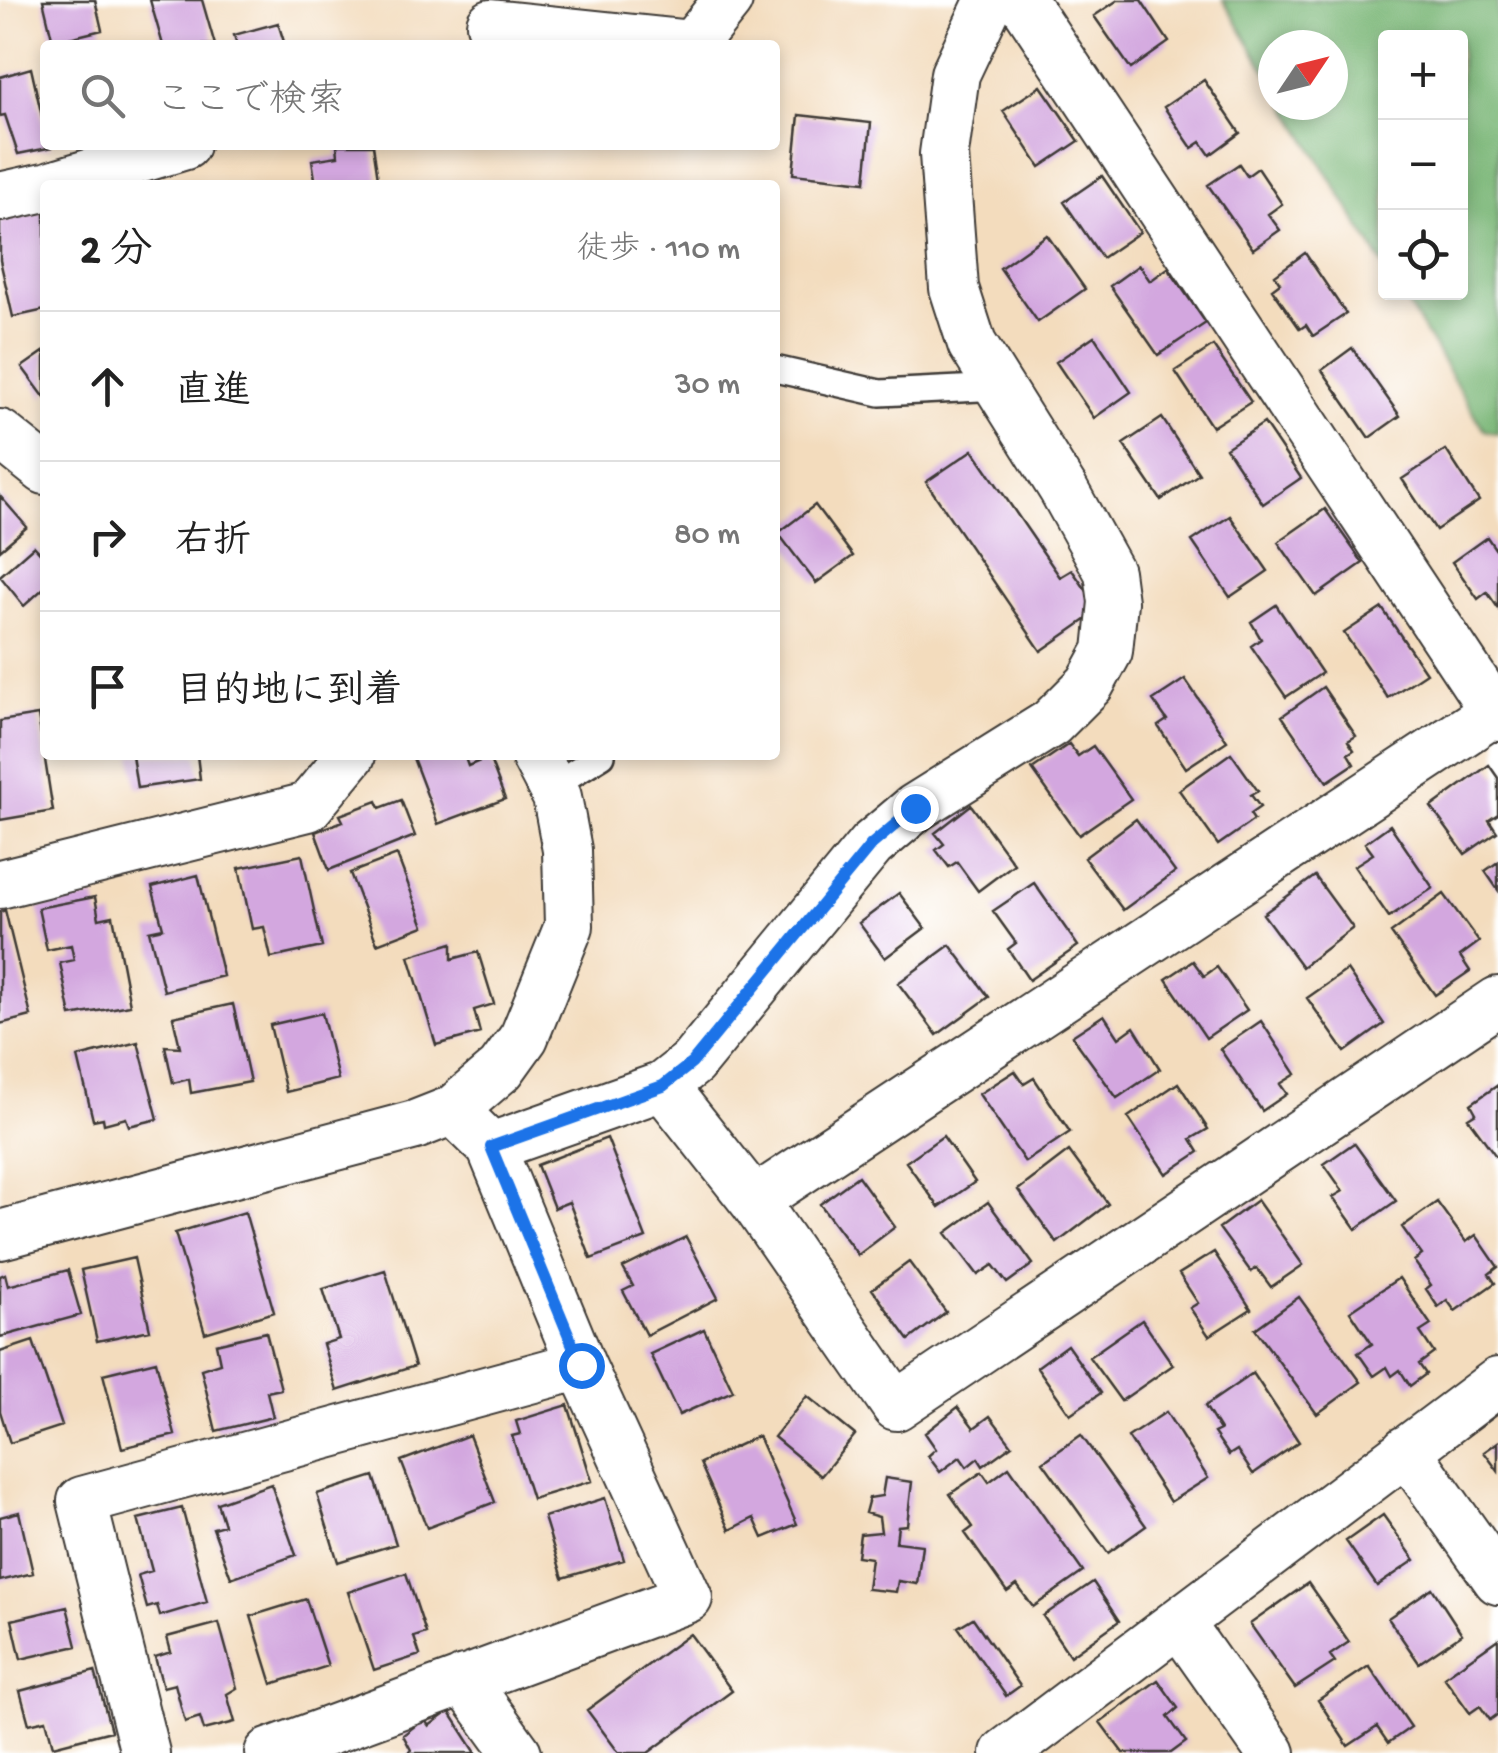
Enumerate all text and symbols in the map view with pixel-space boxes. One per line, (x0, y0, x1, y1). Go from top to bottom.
north arrow (1258, 30, 1348, 120)
map controls (1378, 30, 1468, 300)
button: + (1378, 30, 1468, 120)
search box (40, 40, 780, 150)
icon: search (75, 68, 130, 123)
text: ここで検索 (155, 81, 345, 125)
button: − (1378, 120, 1468, 210)
button: locate (1378, 210, 1468, 300)
text: 2 分 (80, 229, 153, 278)
text: 徒歩 · 110 m (576, 232, 740, 270)
icon: ahead (80, 359, 135, 414)
text: 30 m (675, 367, 740, 405)
text: 直進 (175, 372, 251, 416)
icon: right (80, 509, 135, 564)
text: 80 m (674, 517, 740, 555)
text: 右折 (175, 522, 251, 566)
icon: arrive (80, 659, 135, 714)
text: 目的地に到着 (175, 672, 403, 716)
route end (893, 786, 939, 832)
route start (559, 1343, 605, 1389)

